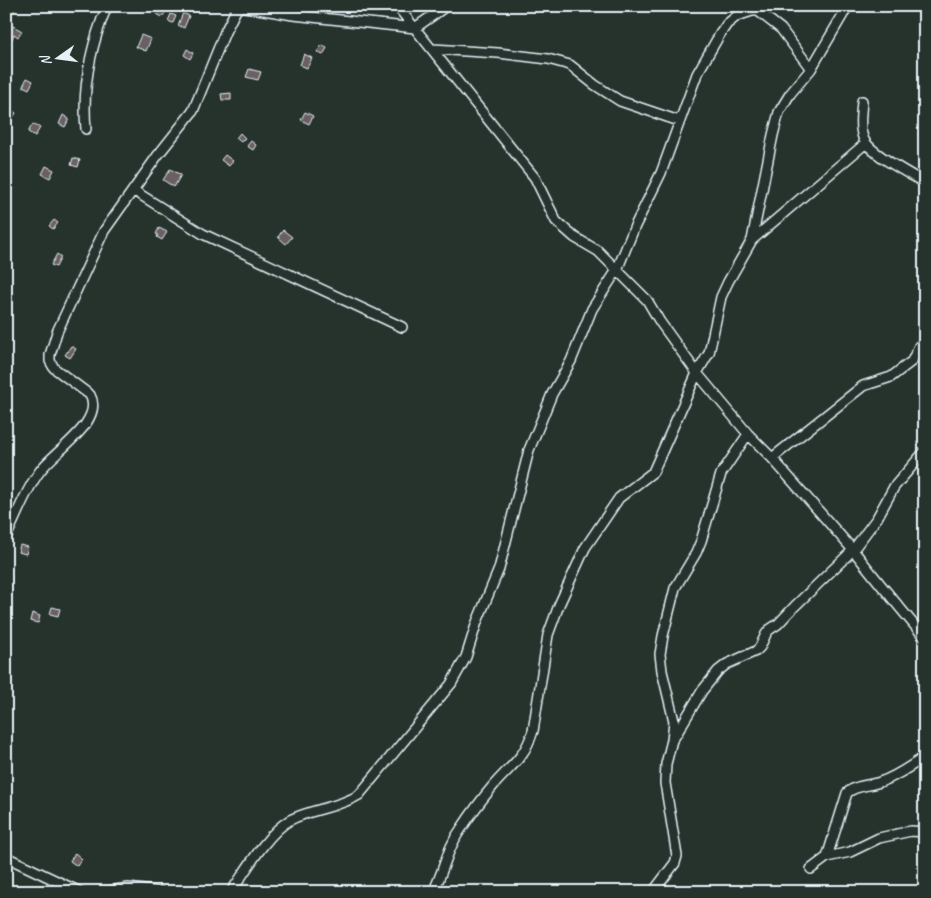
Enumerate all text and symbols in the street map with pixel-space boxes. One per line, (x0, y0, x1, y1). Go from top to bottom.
north arrow (32, 32, 82, 82)
text: N (36, 53, 55, 67)

